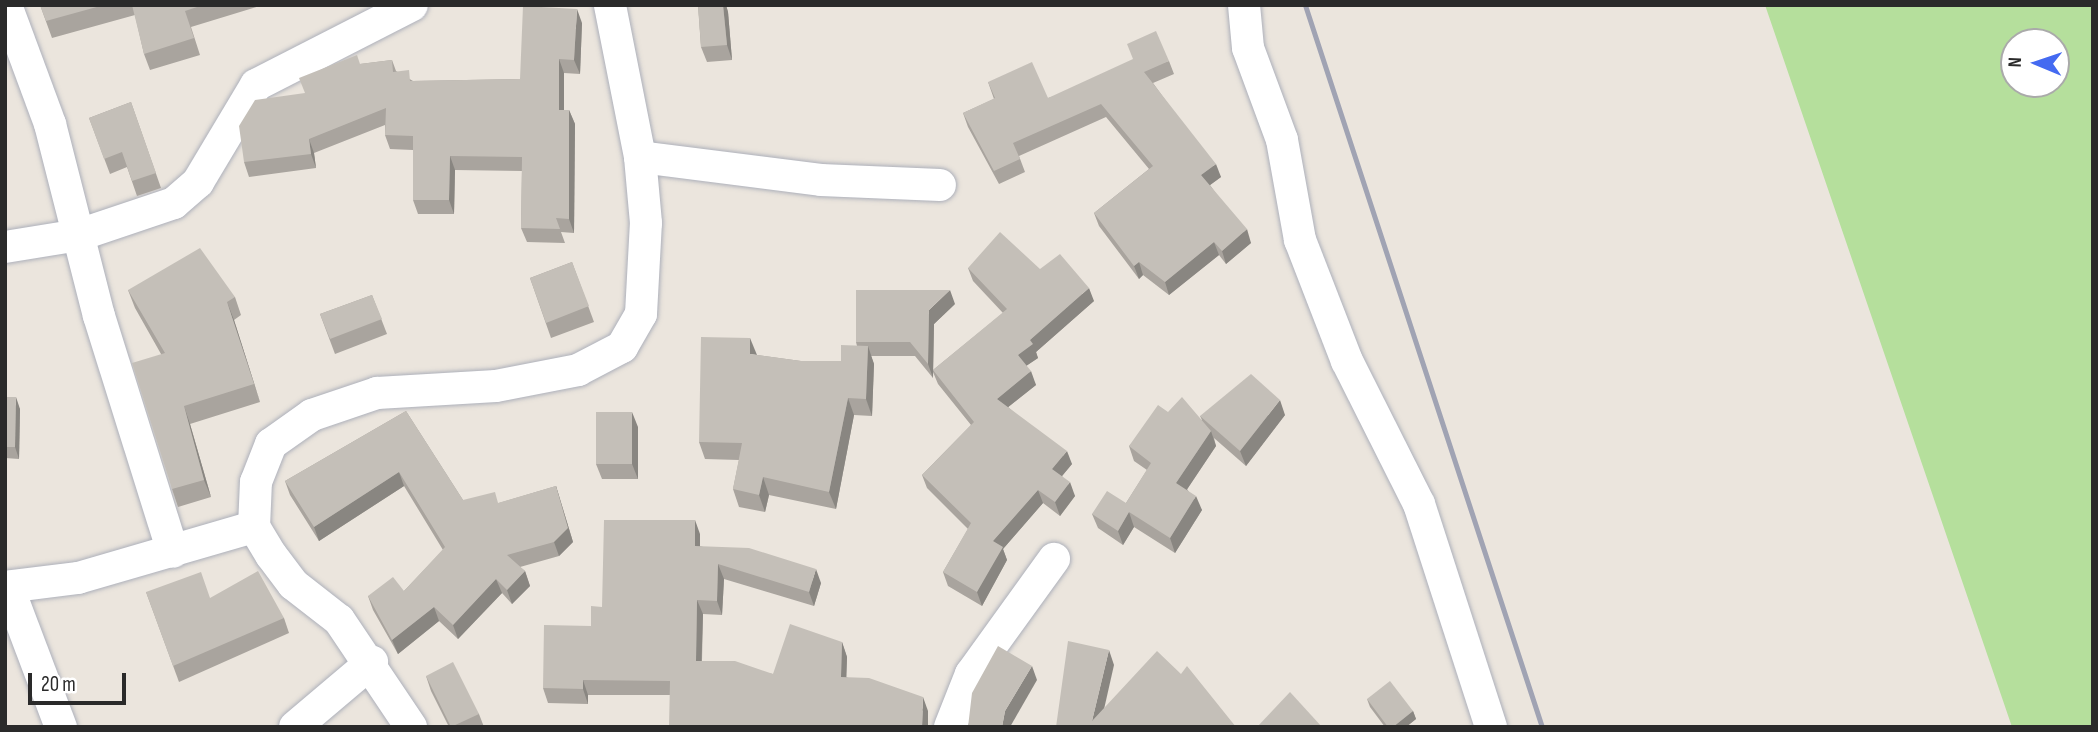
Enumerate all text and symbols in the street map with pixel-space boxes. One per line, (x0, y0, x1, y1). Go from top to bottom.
north arrow (2000, 28, 2070, 98)
text: N (2004, 57, 2027, 68)
scale bar (32, 658, 130, 702)
text: 20 m (41, 672, 76, 697)

